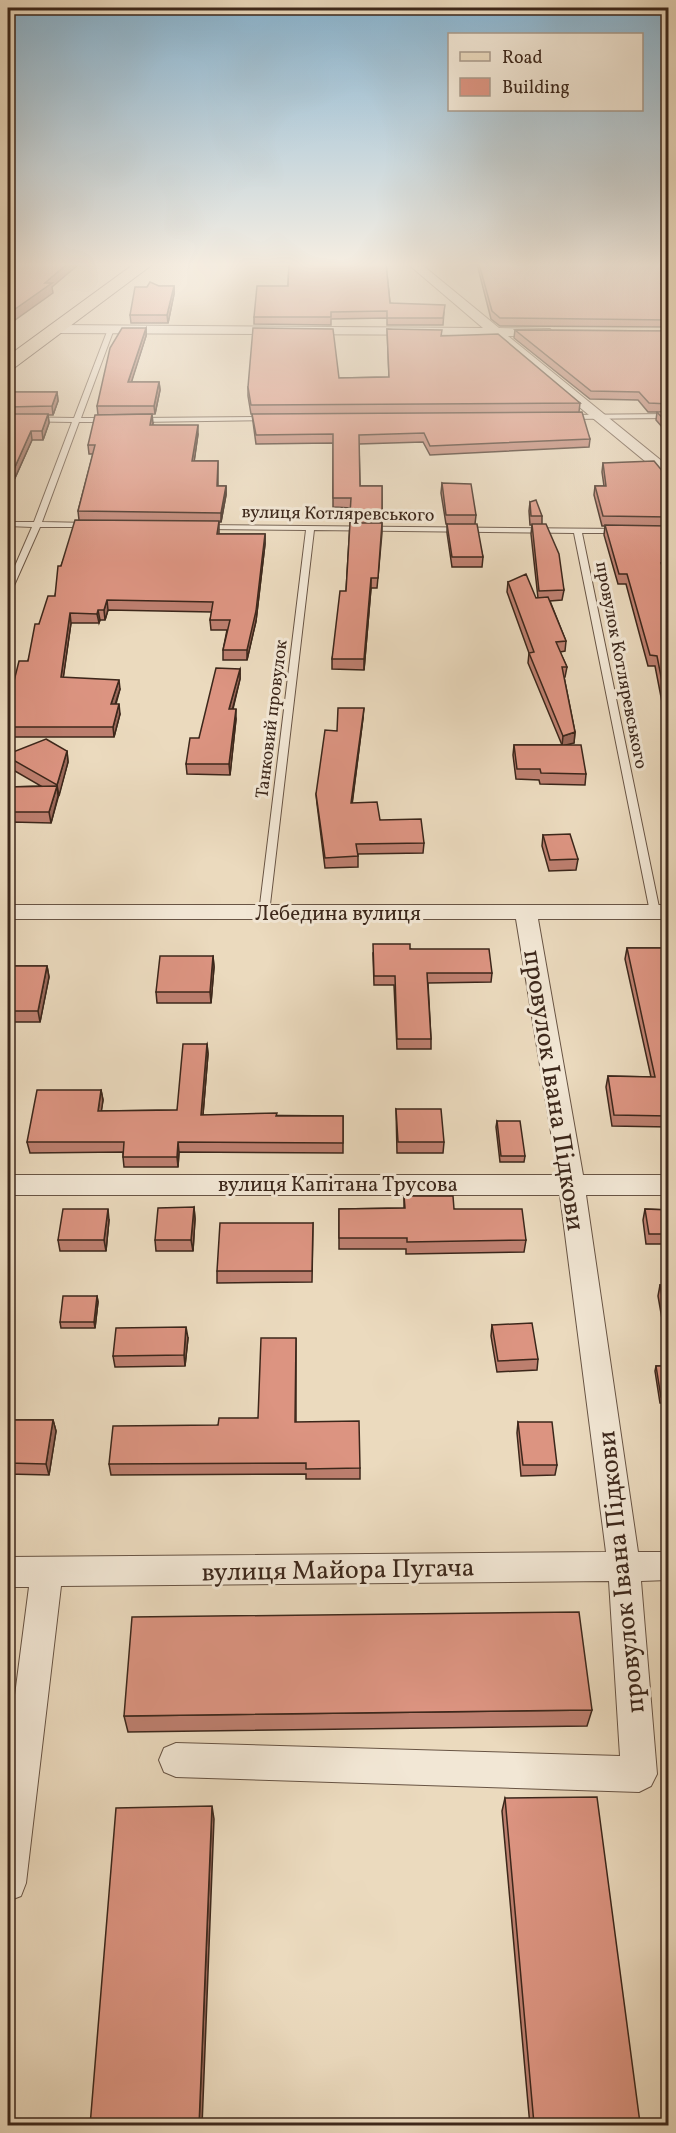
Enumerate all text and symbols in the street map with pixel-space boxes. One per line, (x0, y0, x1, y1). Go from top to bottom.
legend (448, 33, 643, 111)
text: Road (502, 46, 543, 71)
text: Building (502, 76, 570, 101)
street label: вулиця Котляревського (241, 500, 434, 529)
street label: провулок Котляревського (588, 560, 653, 771)
street label: Танковий провулок (250, 638, 295, 800)
street label: Лебедина вулиця (255, 900, 421, 929)
street label: провулок Івана Підкови (513, 947, 593, 1233)
street label: вулиця Капітана Трусова (218, 1171, 458, 1200)
street label: провулок Івана Підкови (589, 1429, 655, 1715)
street label: вулиця Майора Пугача (201, 1551, 475, 1591)

